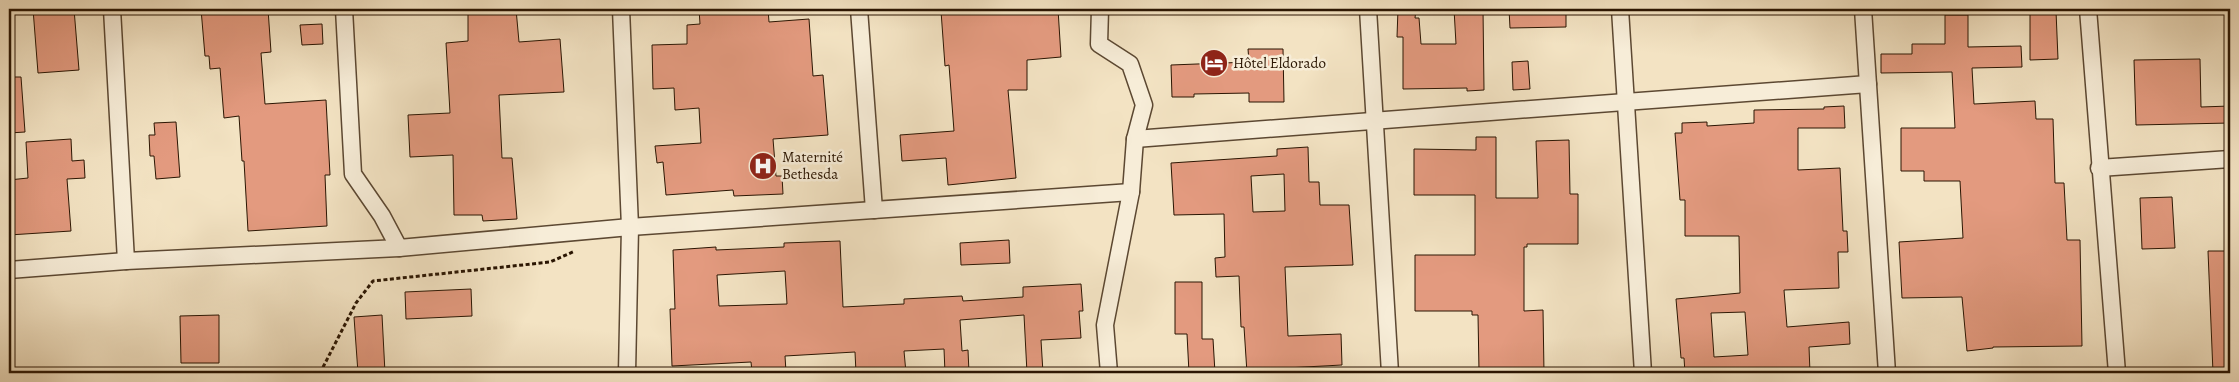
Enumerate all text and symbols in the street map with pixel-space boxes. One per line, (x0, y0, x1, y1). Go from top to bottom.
hotel icon: Hôtel Eldorado (1199, 48, 1229, 78)
place label: Hôtel Eldorado (1233, 53, 1326, 73)
place label: Maternité Bethesda (782, 147, 843, 184)
hospital icon: Maternité Bethesda (748, 151, 778, 181)

